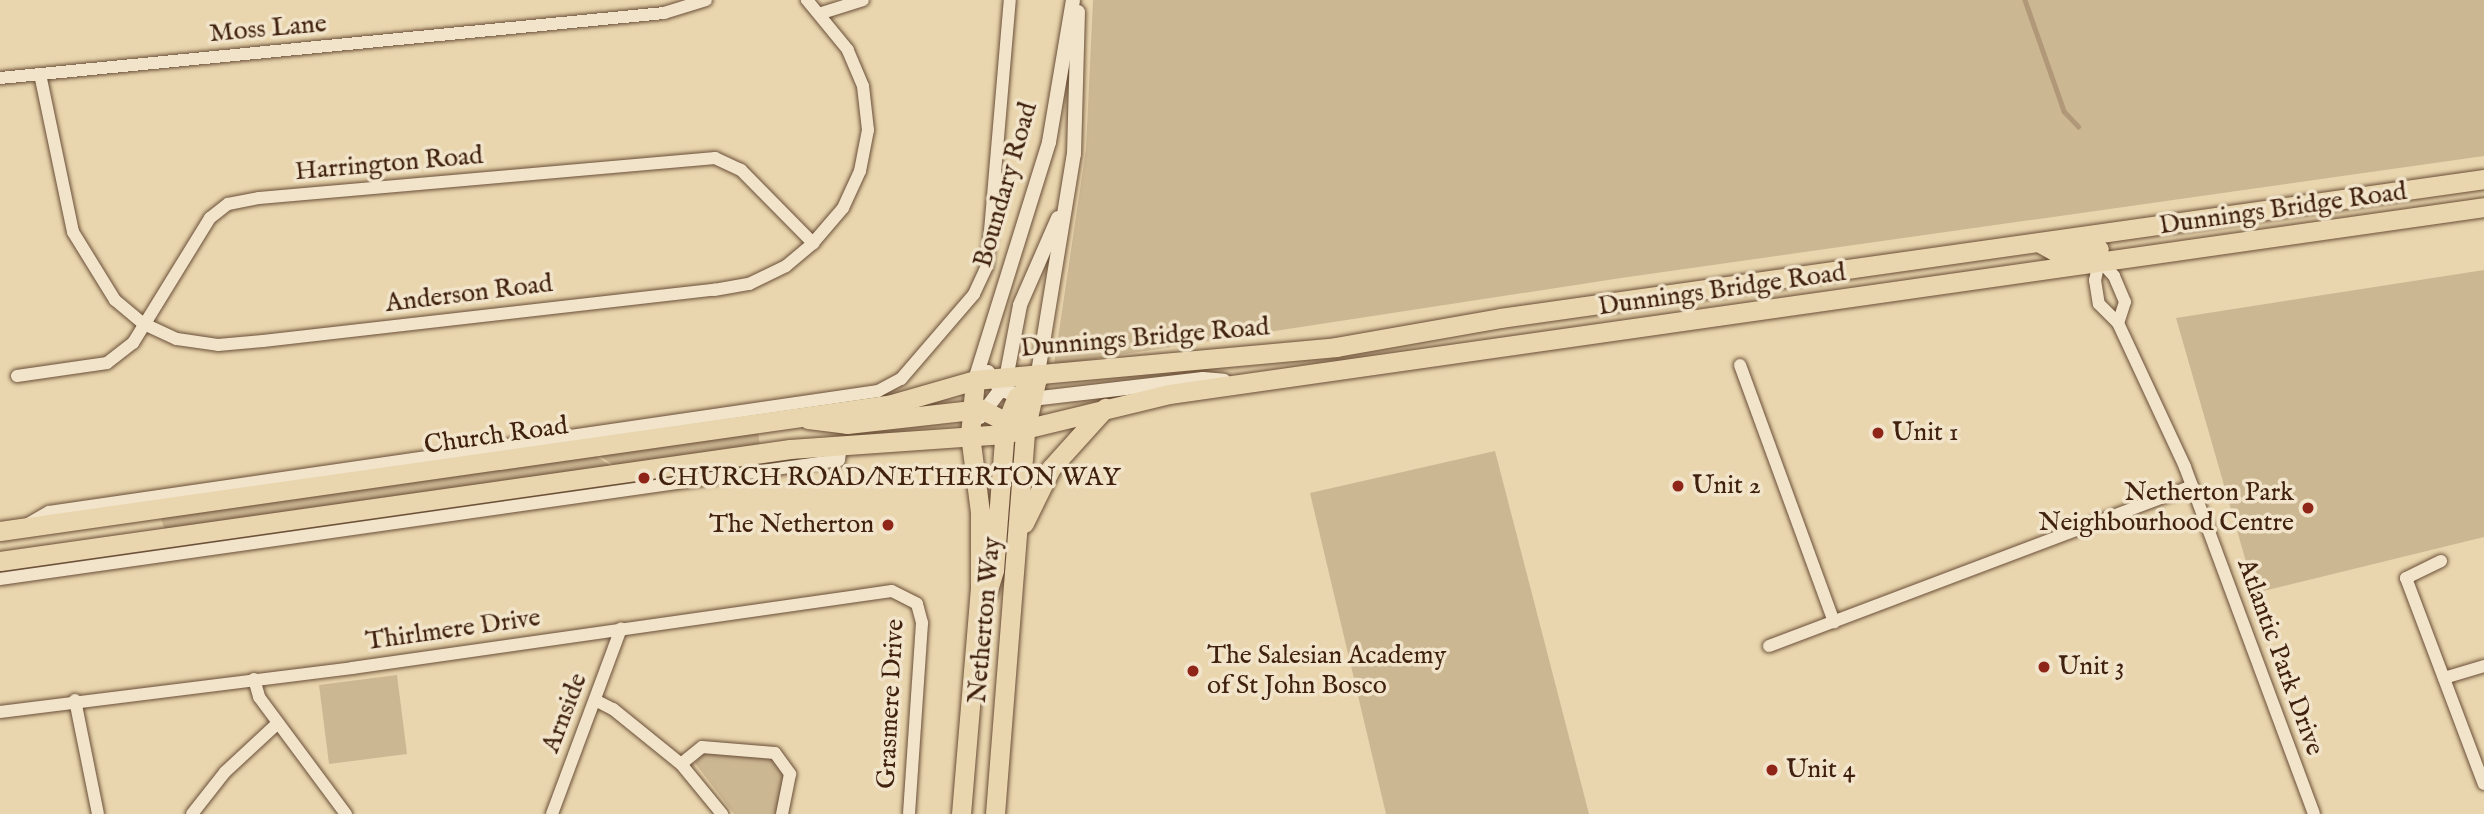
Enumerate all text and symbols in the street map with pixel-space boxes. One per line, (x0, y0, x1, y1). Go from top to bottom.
street label: Moss Lane (208, 8, 328, 50)
street label: Boundary Road (968, 99, 1044, 271)
street label: Harrington Road (294, 140, 484, 188)
street label: Dunnings Bridge Road (2157, 176, 2409, 242)
street label: Dunnings Bridge Road (1596, 257, 1848, 323)
street label: Anderson Road (384, 268, 554, 320)
street label: Dunnings Bridge Road (1019, 312, 1271, 364)
street label: Church Road (422, 410, 570, 462)
place label: Unit 1 (1892, 417, 1958, 449)
marker: Unit 1 (1870, 425, 1886, 441)
place label: CHURCH ROAD/NETHERTON WAY (658, 462, 1120, 494)
marker: CHURCH ROAD/NETHERTON WAY (636, 470, 652, 486)
place label: Unit 2 (1692, 470, 1761, 502)
place label: Netherton Park Neighbourhood Centre (2039, 477, 2294, 538)
marker: Unit 2 (1670, 478, 1686, 494)
marker: Netherton Park Neighbourhood Centre (2300, 500, 2316, 516)
place label: The Netherton (709, 509, 874, 541)
marker: The Netherton (880, 517, 896, 533)
street label: Netherton Way (962, 535, 1008, 705)
street label: Atlantic Park Drive (2230, 554, 2330, 760)
street label: Thirlmere Drive (364, 602, 542, 658)
street label: Grasmere Drive (871, 618, 911, 790)
place label: The Salesian Academy of St John Bosco (1207, 640, 1446, 702)
place label: Unit 3 (2058, 651, 2124, 683)
marker: Unit 3 (2036, 659, 2052, 675)
marker: The Salesian Academy of St John Bosco (1185, 663, 1201, 679)
street label: Arnside (536, 669, 594, 757)
place label: Unit 4 (1786, 754, 1855, 786)
marker: Unit 4 (1764, 762, 1780, 778)

